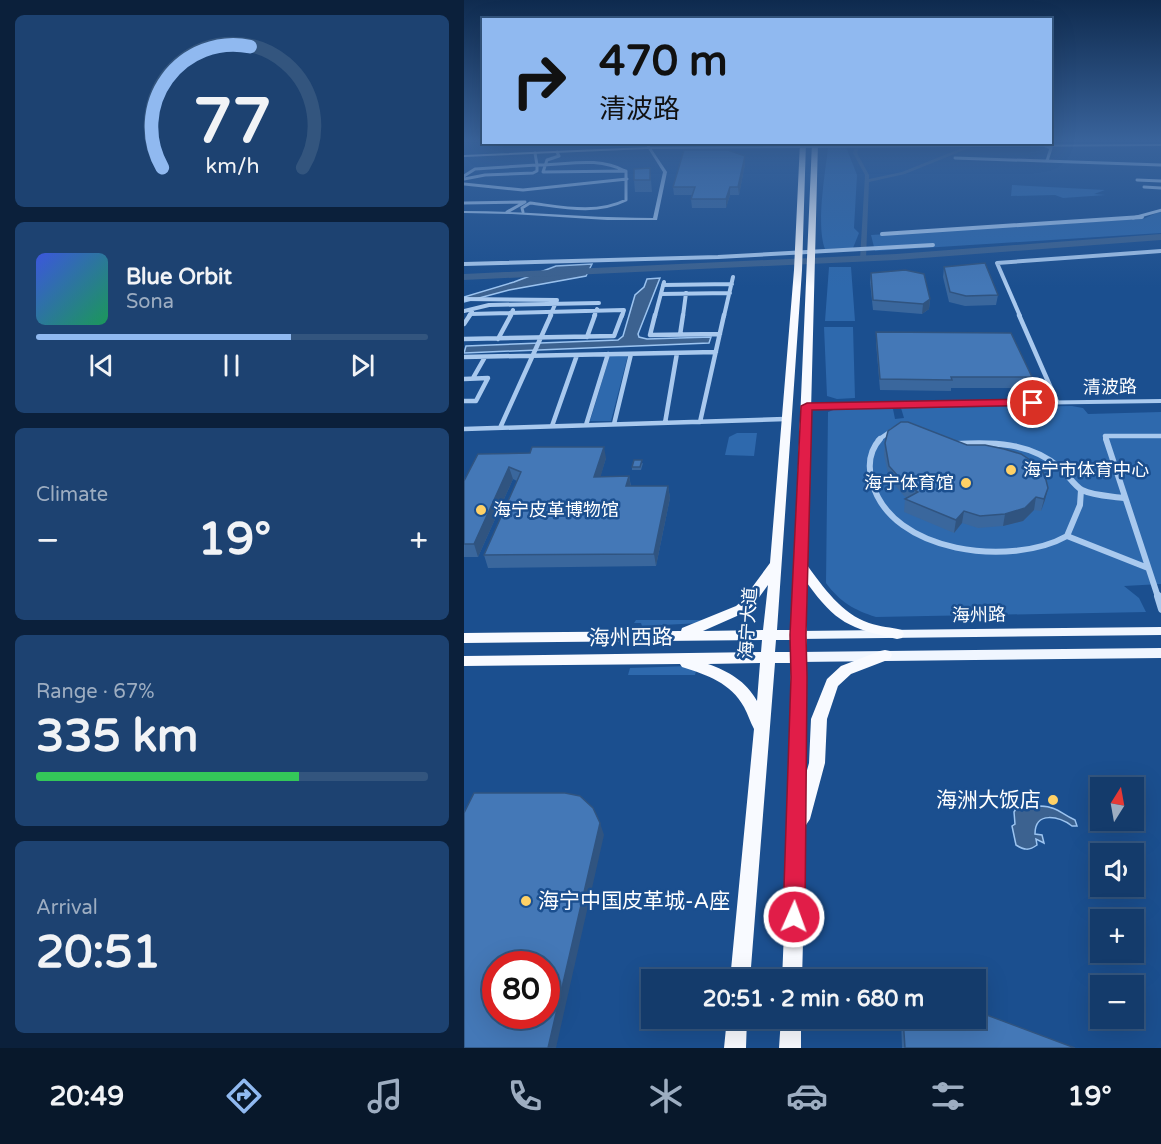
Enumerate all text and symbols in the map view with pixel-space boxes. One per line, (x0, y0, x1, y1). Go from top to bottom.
text: 470 m (599, 36, 728, 87)
icon: right (500, 42, 578, 120)
text: 77 (193, 85, 271, 160)
text: 清波路 (599, 93, 680, 126)
text: km/h (205, 153, 259, 179)
text: Blue Orbit (126, 264, 232, 290)
text: Sona (126, 290, 174, 314)
icon: previous (85, 349, 118, 382)
icon: pause (215, 349, 248, 382)
icon: next (346, 349, 379, 382)
street label: 清波路 (1083, 376, 1137, 398)
pin (1007, 377, 1058, 428)
icon: arrive (1016, 386, 1049, 419)
place label: 海宁市体育中心 (1023, 459, 1149, 481)
marker: 海宁市体育中心 (1004, 463, 1018, 477)
place label: 海宁体育馆 (864, 472, 954, 494)
marker: 海宁体育馆 (959, 476, 973, 490)
text: Climate (36, 483, 108, 507)
place label: 海宁皮革博物馆 (493, 499, 619, 521)
marker: 海宁皮革博物馆 (474, 503, 488, 517)
text: 19° (198, 513, 271, 567)
text: − (36, 521, 60, 560)
text: + (409, 521, 428, 560)
street label: 海宁大道 (735, 586, 761, 660)
street label: 海州路 (952, 604, 1006, 626)
street label: 海州西路 (589, 625, 673, 651)
text: Range · 67% (36, 680, 155, 704)
text: 335 km (36, 710, 198, 764)
north arrow (1090, 777, 1144, 831)
map controls (1090, 777, 1144, 1029)
place label: 海洲大饭店 (936, 788, 1041, 813)
marker: 海洲大饭店 (1046, 793, 1060, 807)
button: sound (1090, 843, 1144, 897)
position arrow (762, 885, 826, 949)
place label: 海宁中国皮革城-A座 (538, 889, 730, 914)
marker: 海宁中国皮革城-A座 (519, 894, 533, 908)
text: Arrival (36, 896, 98, 920)
button: + (1090, 909, 1144, 963)
text: 20:51 (36, 926, 161, 980)
speed limit sign: 80 (482, 951, 560, 1029)
button: − (1090, 975, 1144, 1029)
text: 20:51 · 2 min · 680 m (703, 986, 924, 1012)
icon: directions (223, 1075, 265, 1117)
icon: music (364, 1075, 406, 1117)
icon: phone (504, 1075, 546, 1117)
icon: climate (645, 1075, 687, 1117)
icon: car (786, 1075, 828, 1117)
icon: filters (927, 1075, 969, 1117)
text: 20:49 (49, 1080, 124, 1113)
text: 19° (1067, 1080, 1112, 1113)

